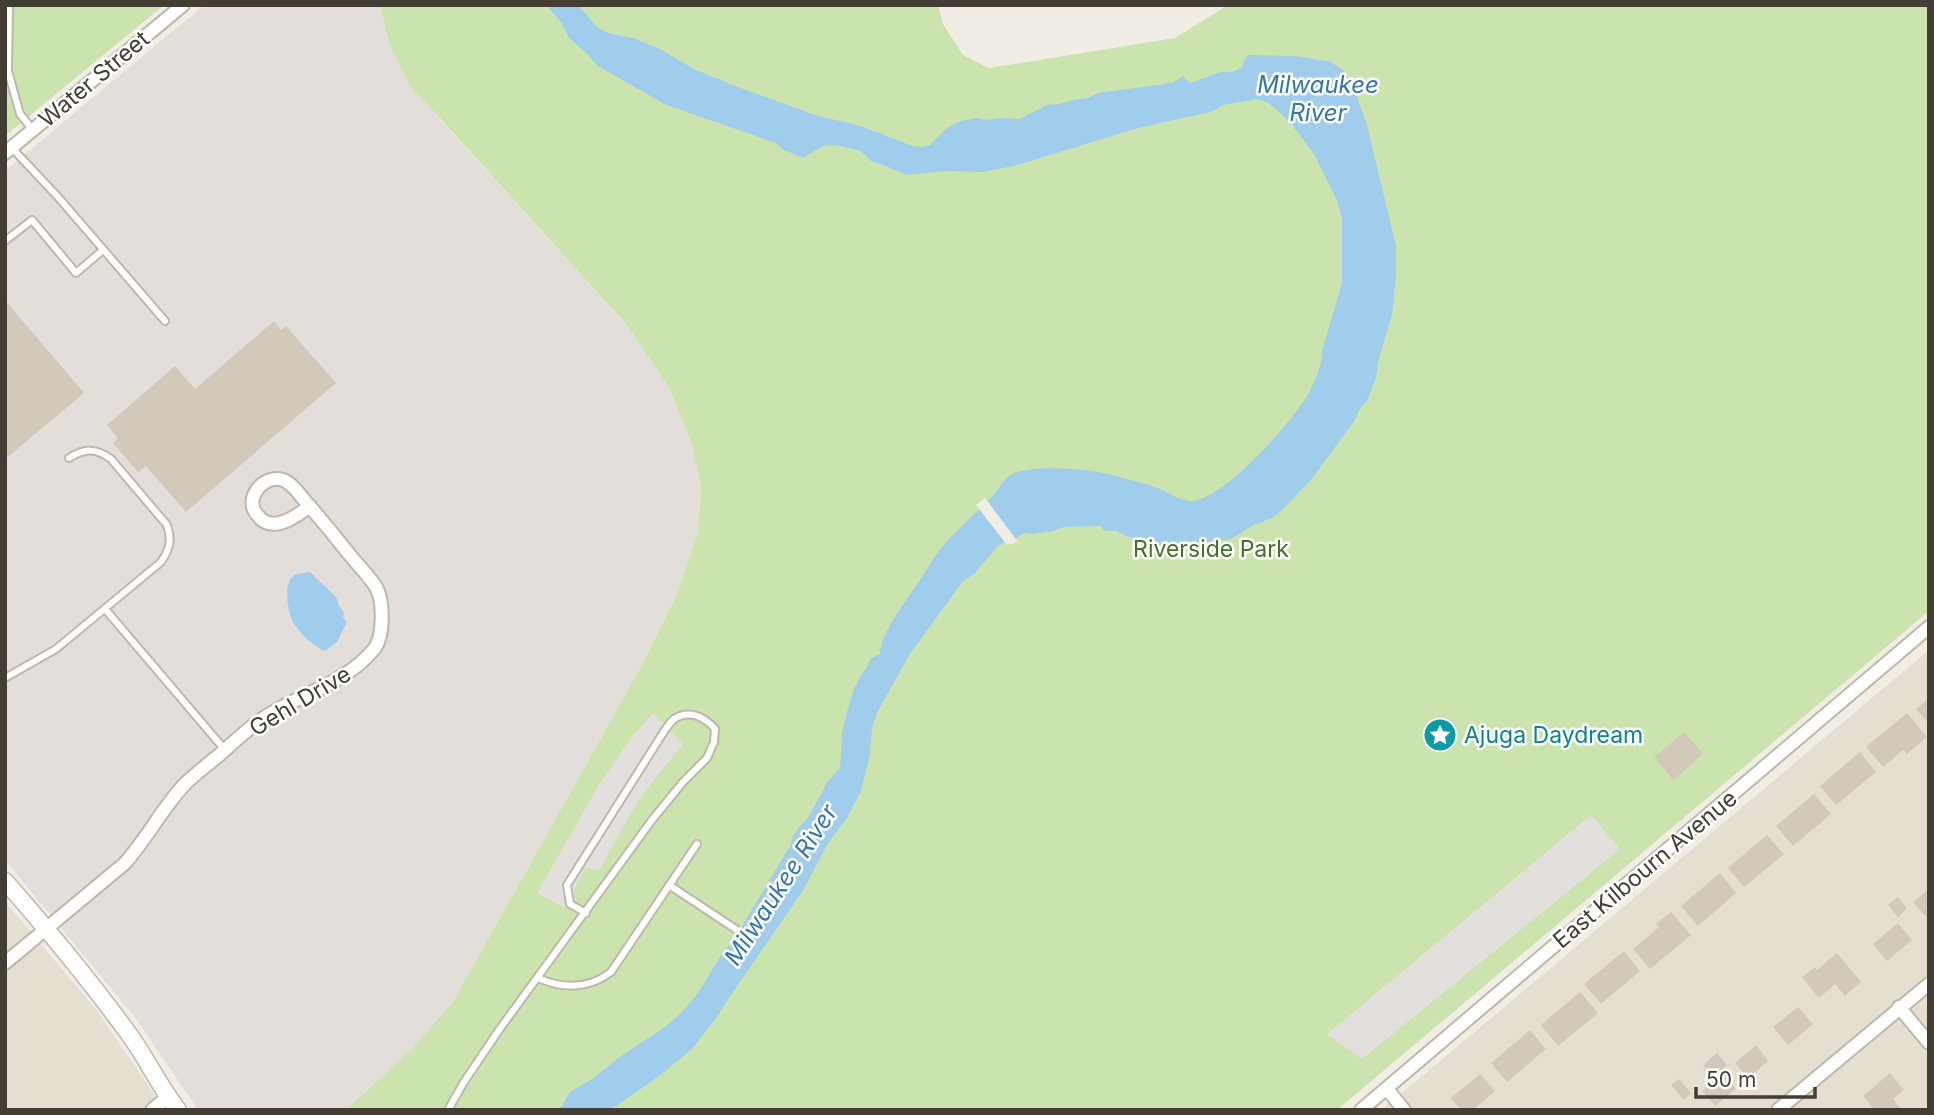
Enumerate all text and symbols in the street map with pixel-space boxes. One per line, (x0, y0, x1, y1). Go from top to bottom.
street label: Water Street (33, 25, 155, 133)
water label: Milwaukee River (1257, 70, 1379, 127)
park label: Riverside Park (1133, 535, 1289, 563)
street label: Gehl Drive (244, 660, 356, 742)
place icon: Ajuga Daydream (1421, 716, 1459, 754)
place label: Ajuga Daydream (1464, 721, 1643, 749)
street label: East Kilbourn Avenue (1547, 784, 1743, 954)
water label: Milwaukee River (718, 798, 844, 970)
scale bar (1696, 1056, 1815, 1100)
text: 50 m (1706, 1067, 1756, 1092)

